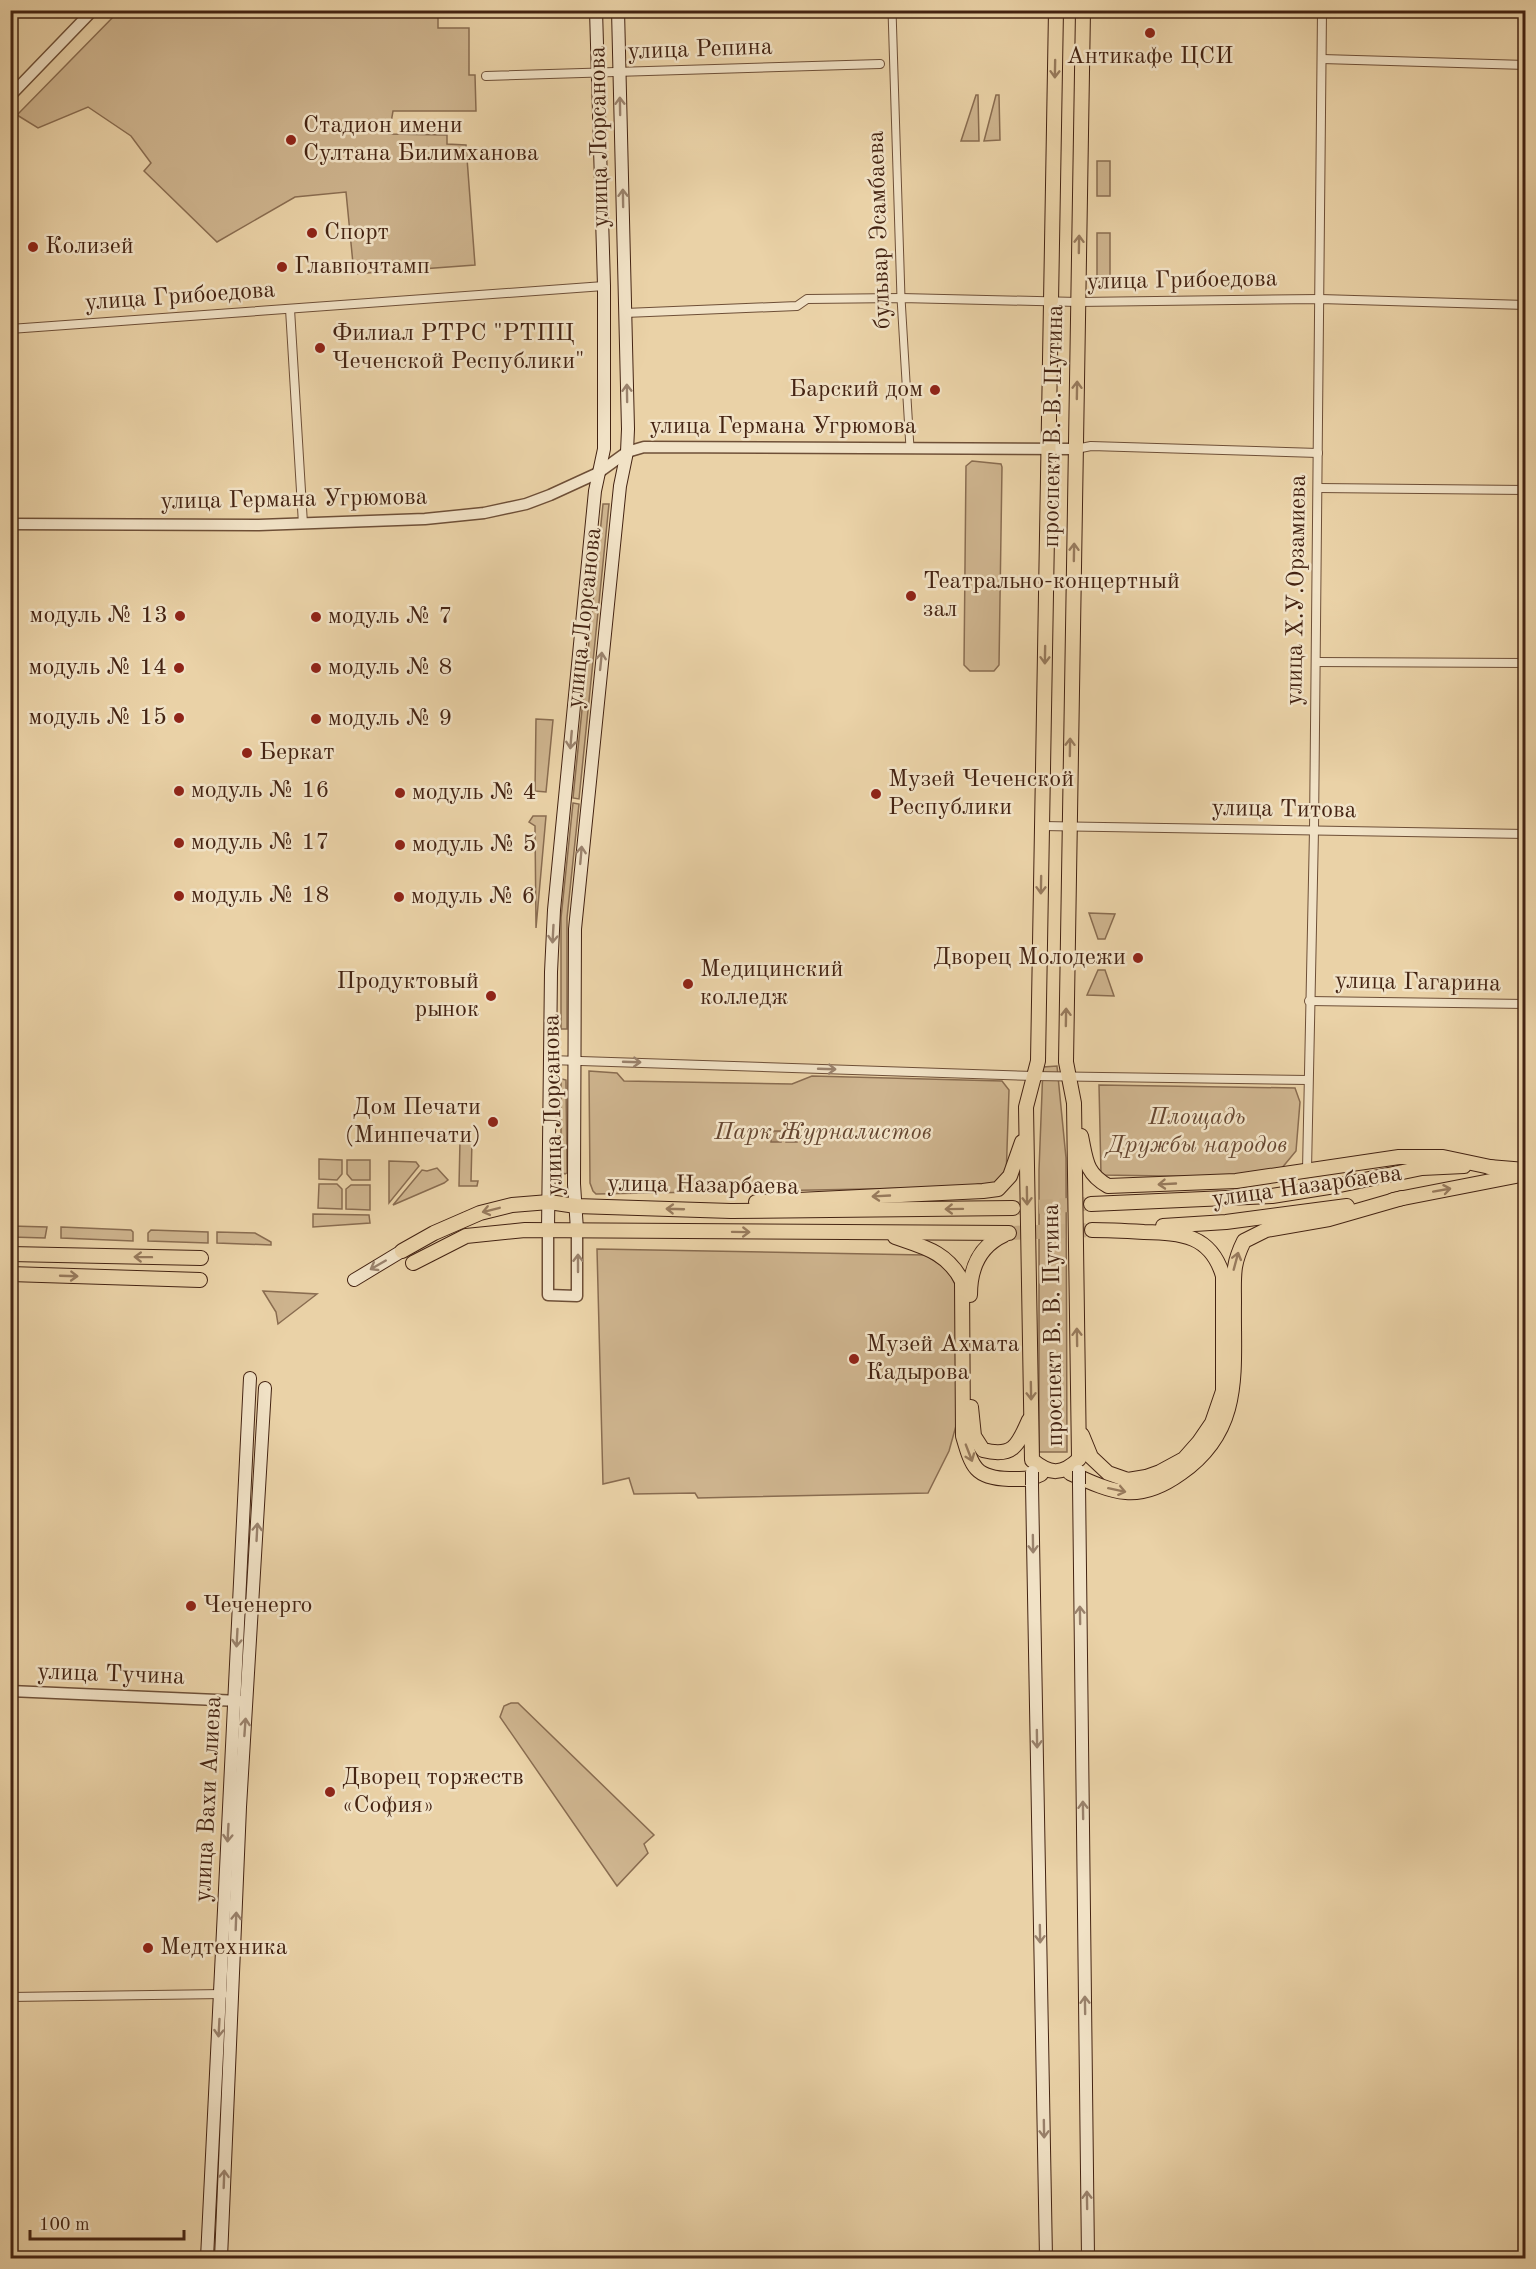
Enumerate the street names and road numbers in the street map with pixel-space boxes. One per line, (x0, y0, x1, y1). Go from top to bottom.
street label: улица Репина (627, 35, 773, 65)
street label: улица Лорсанова (586, 46, 614, 228)
street label: бульвар Эсамбаева (865, 130, 895, 330)
street label: улица Грибоедова (1086, 267, 1278, 295)
street label: улица Грибоедова (84, 278, 276, 316)
street label: проспект В. В. Путина (1040, 304, 1068, 548)
street label: улица Германа Угрюмова (649, 415, 917, 439)
street label: улица Х.У.Орзамиева (1283, 474, 1311, 706)
street label: улица Германа Угрюмова (160, 486, 428, 514)
street label: улица Лорсанова (564, 526, 606, 710)
street label: улица Титова (1211, 797, 1357, 823)
street label: улица Гагарина (1335, 970, 1501, 996)
street label: улица Лорсанова (540, 1014, 568, 1196)
street label: улица Назарбаева (1210, 1162, 1404, 1212)
street label: улица Назарбаева (607, 1172, 799, 1200)
street label: проспект В. В. Путина (1040, 1203, 1068, 1447)
street label: улица Тучина (37, 1660, 185, 1690)
street label: улица Вахи Алиева (192, 1695, 226, 1903)

